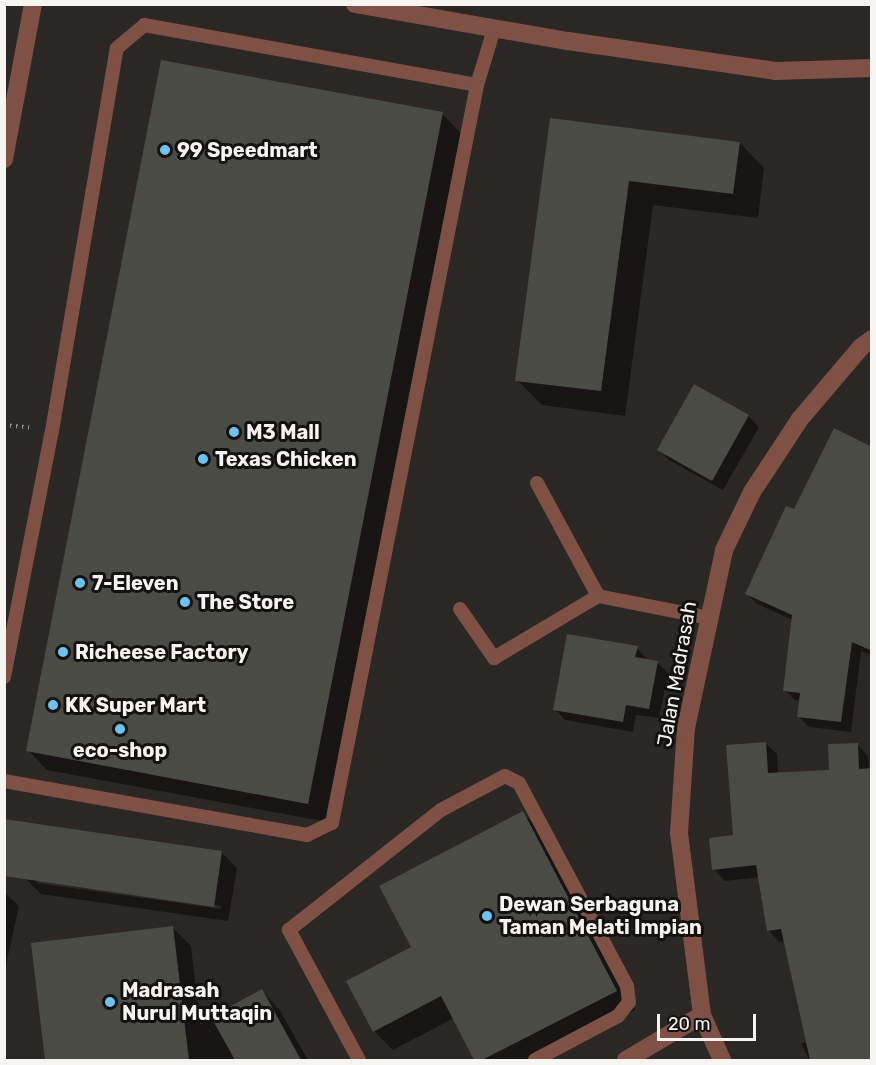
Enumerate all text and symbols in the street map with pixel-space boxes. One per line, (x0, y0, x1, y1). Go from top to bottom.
place label: 99 Speedmart (177, 138, 318, 162)
marker: 99 Speedmart (158, 143, 172, 157)
place label: M3 Mall (246, 420, 320, 444)
marker: M3 Mall (227, 425, 241, 439)
place label: Texas Chicken (215, 447, 357, 471)
marker: Texas Chicken (196, 452, 210, 466)
place label: 7-Eleven (92, 571, 179, 595)
marker: 7-Eleven (73, 576, 87, 590)
place label: The Store (197, 590, 294, 614)
marker: The Store (178, 595, 192, 609)
street label: Jalan Madrasah (652, 599, 702, 749)
place label: Richeese Factory (75, 640, 248, 664)
marker: Richeese Factory (56, 645, 70, 659)
place label: KK Super Mart (65, 693, 206, 717)
marker: KK Super Mart (46, 698, 60, 712)
marker: eco-shop (113, 722, 127, 736)
place label: eco-shop (73, 738, 167, 762)
place label: Dewan Serbaguna Taman Melati Impian (499, 892, 702, 939)
marker: Dewan Serbaguna Taman Melati Impian (480, 909, 494, 923)
place label: Madrasah Nurul Muttaqin (122, 978, 272, 1025)
marker: Madrasah Nurul Muttaqin (103, 995, 117, 1009)
scale bar (660, 1002, 759, 1040)
text: 20 m (668, 1013, 710, 1035)

